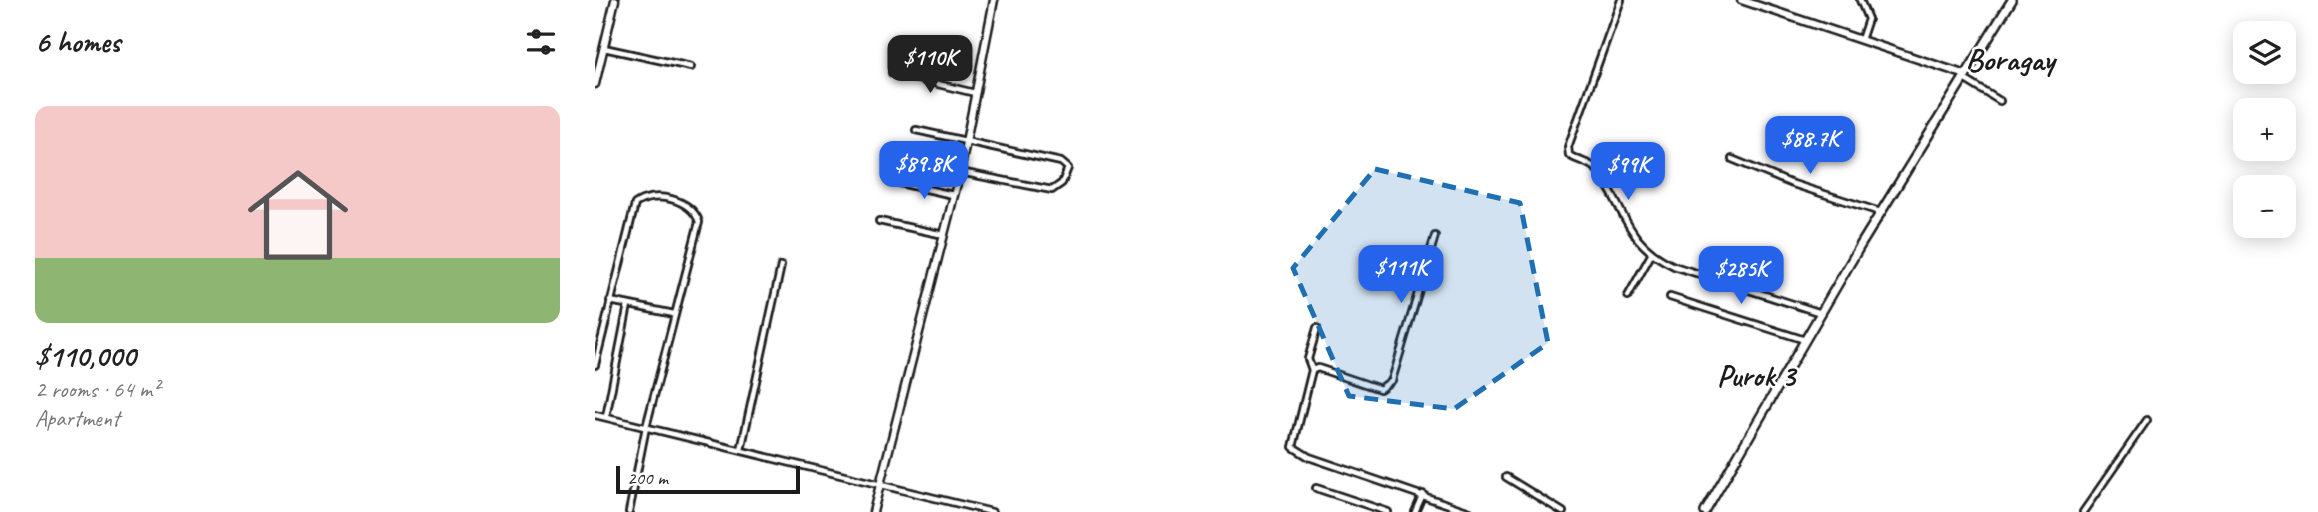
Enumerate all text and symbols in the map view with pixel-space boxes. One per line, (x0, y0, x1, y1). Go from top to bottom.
map controls (2233, 21, 2296, 238)
button: layers (2233, 21, 2296, 84)
text: 6 homes (35, 23, 120, 61)
icon: filters (522, 23, 560, 61)
pin: $110K (881, 36, 979, 95)
district label: Boragay (1966, 39, 2058, 80)
text: $110K (903, 43, 957, 72)
button: + (2233, 98, 2296, 161)
pin: $88.7K (1753, 116, 1867, 176)
text: $88.7K (1781, 124, 1839, 153)
pin: $89.8K (867, 142, 981, 201)
pin: $99K (1587, 142, 1669, 202)
text: $89.8K (895, 149, 953, 178)
text: $99K (1607, 150, 1649, 179)
icon: home (235, 152, 361, 278)
button: − (2233, 175, 2296, 238)
pin: $111K (1352, 246, 1450, 305)
pin: $285K (1692, 246, 1790, 306)
text: $111K (1374, 253, 1428, 282)
text: $285K (1715, 254, 1767, 283)
text: $110,000 (35, 337, 135, 375)
district label: Purok 3 (1717, 357, 1797, 395)
text: 2 rooms · 64 m² (35, 375, 159, 404)
text: Apartment (35, 404, 120, 433)
scale bar (616, 463, 800, 495)
text: 200 m (627, 466, 668, 490)

